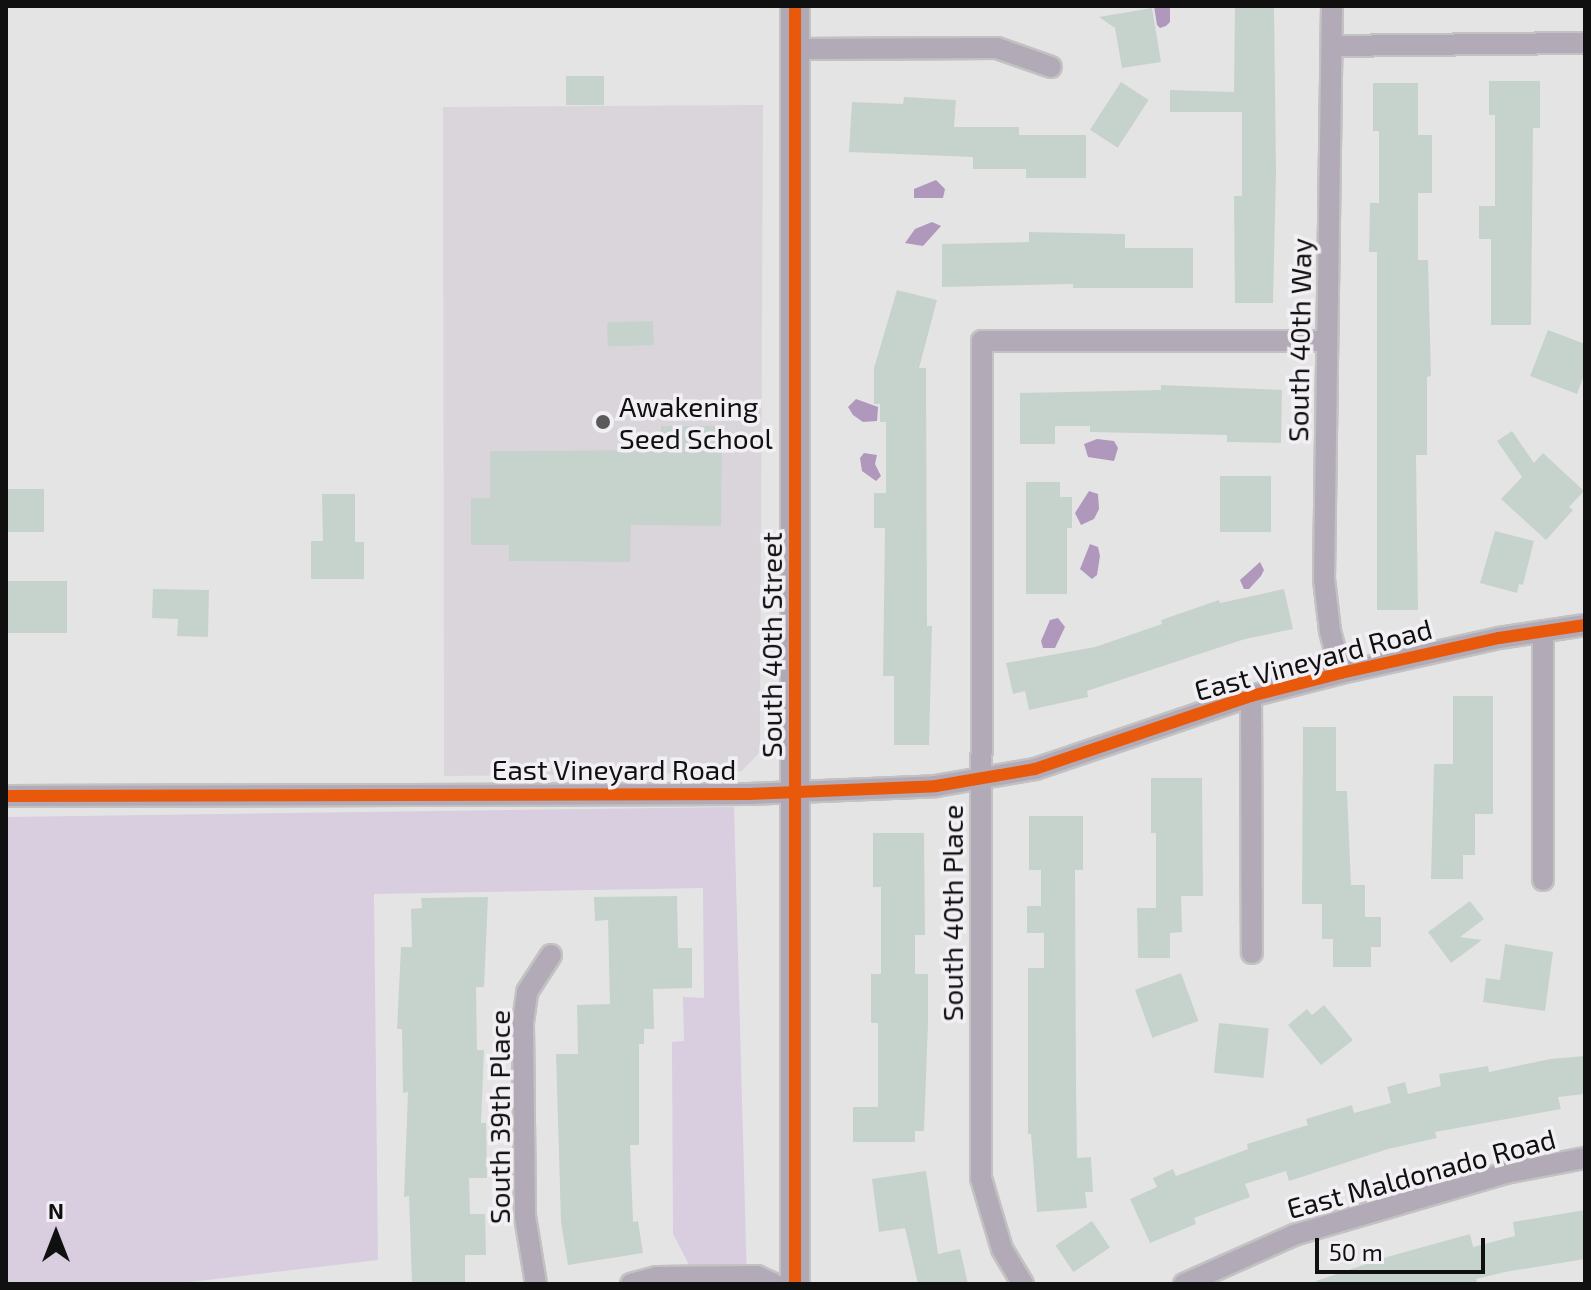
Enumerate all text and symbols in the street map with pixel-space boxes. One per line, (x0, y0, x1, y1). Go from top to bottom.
street label: South 40th Way (1280, 238, 1318, 442)
place label: Awakening Seed School (619, 389, 773, 455)
marker: Awakening Seed School (594, 413, 612, 431)
street label: South 40th Street (754, 532, 788, 758)
street label: East Vineyard Road (1190, 611, 1436, 707)
street label: East Vineyard Road (491, 752, 737, 786)
street label: South 40th Place (935, 805, 969, 1021)
street label: South 39th Place (482, 1010, 516, 1224)
street label: East Maldonado Road (1283, 1121, 1559, 1225)
north arrow (16, 1194, 96, 1274)
text: N (48, 1197, 64, 1223)
scale bar (1319, 1222, 1489, 1272)
text: 50 m (1329, 1237, 1383, 1266)

